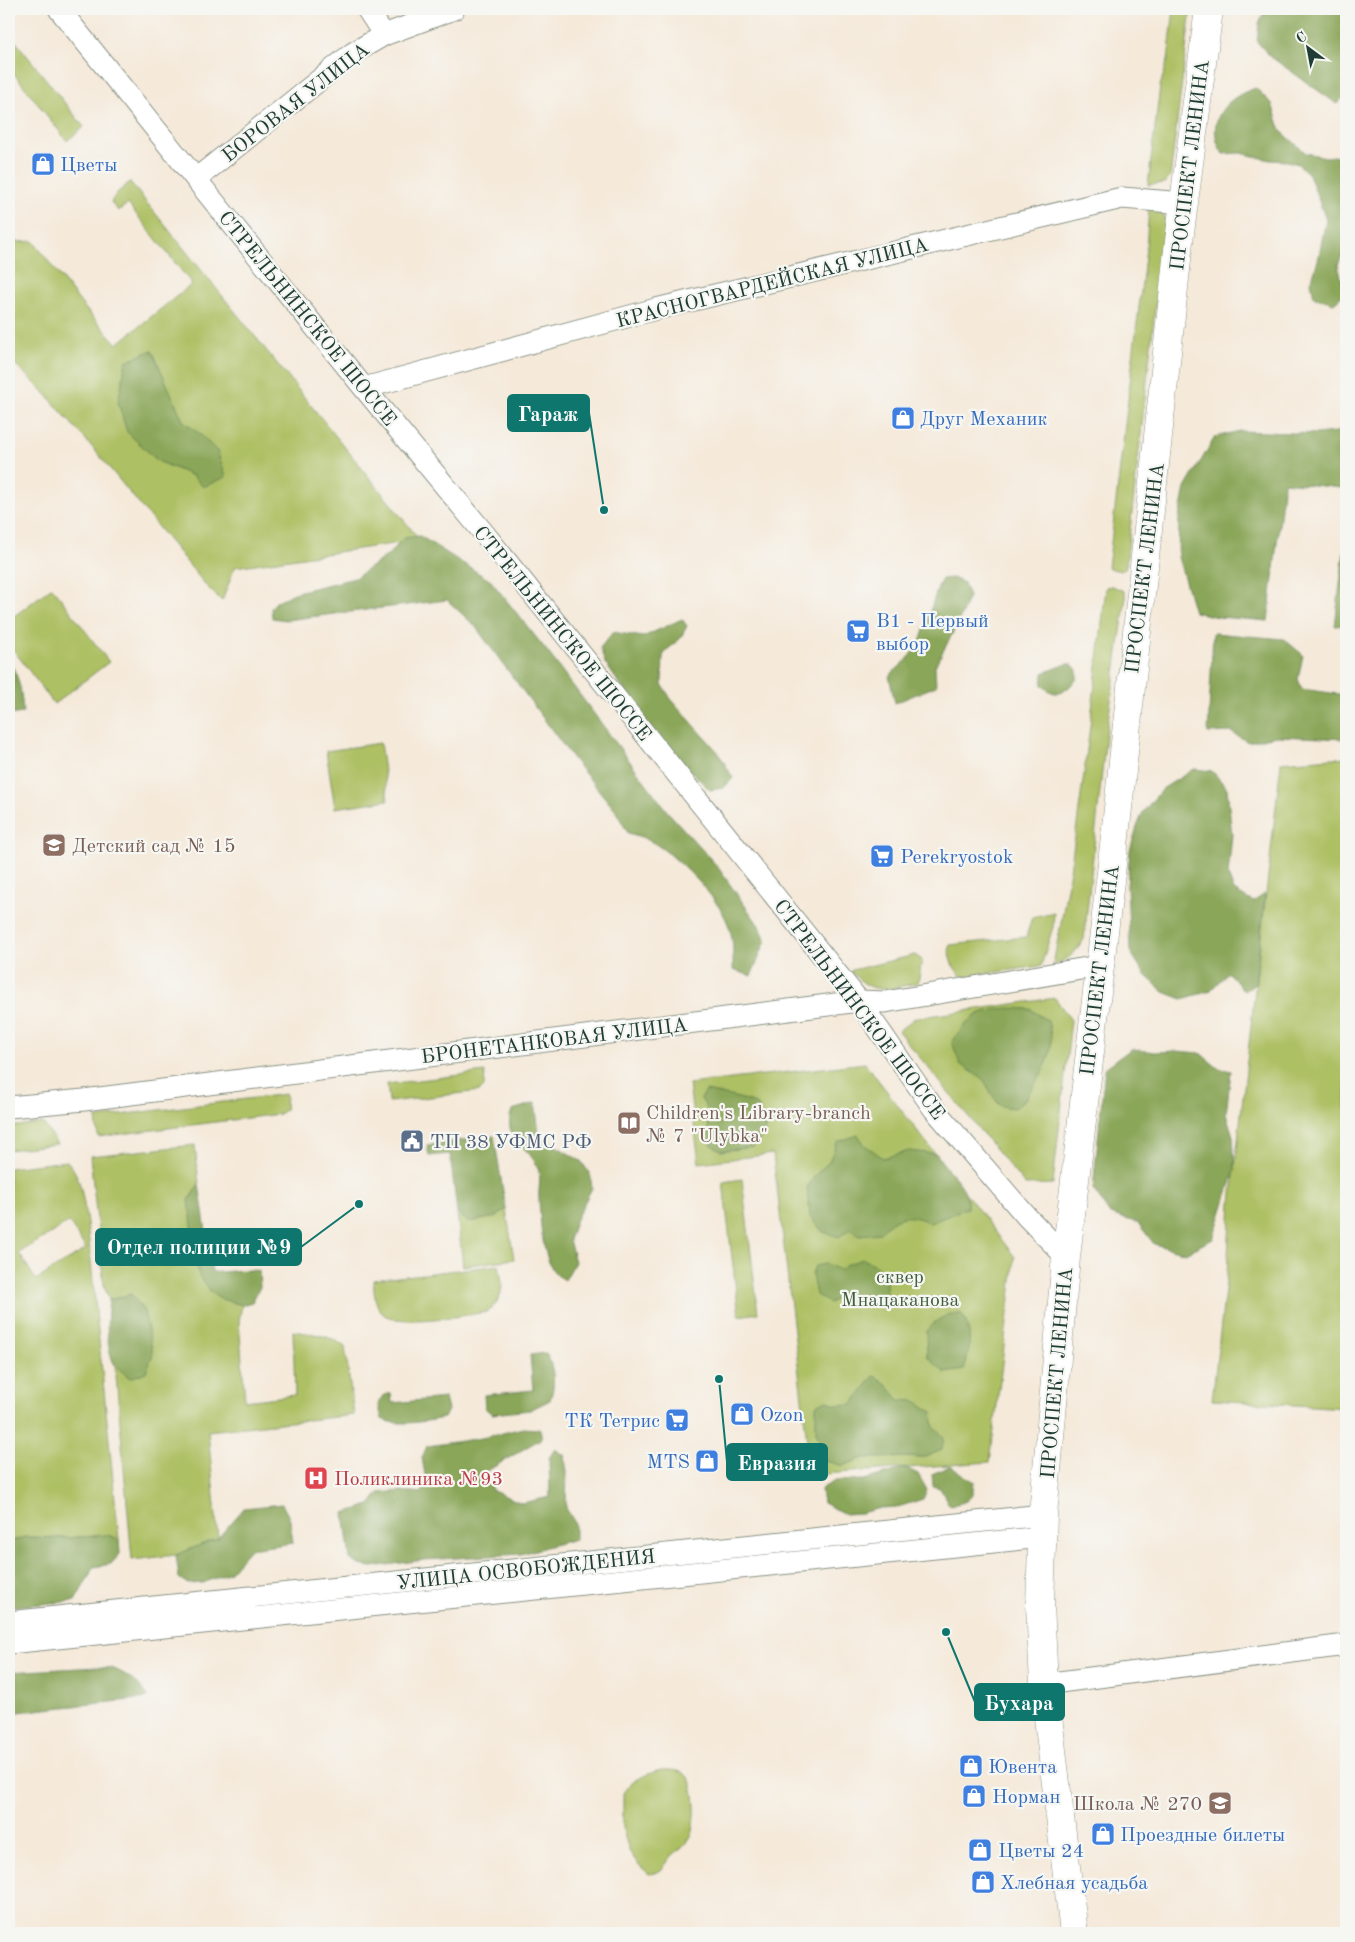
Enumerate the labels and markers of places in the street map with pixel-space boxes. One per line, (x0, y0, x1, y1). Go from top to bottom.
shop icon: Цветы (30, 151, 56, 177)
place label: Цветы (60, 156, 117, 176)
callout: Гараж (508, 395, 589, 431)
shop icon: Друг Механик (890, 405, 916, 431)
place label: Друг Механик (920, 410, 1048, 430)
place label: В1 - Первый выбор (876, 612, 989, 655)
supermarket icon: В1 - Первый выбор (845, 618, 871, 644)
school or university icon: Детский сад № 15 (41, 832, 67, 858)
place label: Детский сад № 15 (72, 837, 235, 857)
supermarket icon: Perekryostok (869, 843, 895, 869)
place label: Perekryostok (900, 848, 1013, 868)
place label: Children's Library-branch № 7 "Ulybka" (646, 1104, 871, 1147)
library icon: Children's Library-branch № 7 "Ulybka" (616, 1110, 642, 1136)
public building icon: ТП 38 УФМС РФ (399, 1128, 425, 1154)
place label: ТП 38 УФМС РФ (430, 1133, 592, 1153)
callout: Отдел полиции №9 (96, 1229, 301, 1265)
shop icon: Ozon (729, 1401, 755, 1427)
place label: Ozon (760, 1406, 804, 1426)
supermarket icon: ТК Тетрис (664, 1407, 690, 1433)
place label: ТК Тетрис (564, 1412, 660, 1432)
callout: Евразия (727, 1444, 827, 1480)
shop icon: MTS (694, 1448, 720, 1474)
place label: MTS (647, 1453, 690, 1473)
hospital icon: Поликлиника №93 (303, 1465, 329, 1491)
place label: Поликлиника №93 (334, 1470, 503, 1490)
callout: Бухара (975, 1684, 1064, 1720)
shop icon: Ювента (958, 1753, 984, 1779)
place label: Ювента (988, 1758, 1057, 1778)
shop icon: Норман (961, 1783, 987, 1809)
place label: Норман (992, 1788, 1060, 1808)
school or university icon: Школа № 270 (1207, 1790, 1233, 1816)
place label: Школа № 270 (1073, 1795, 1202, 1815)
shop icon: Проездные билеты (1090, 1821, 1116, 1847)
place label: Проездные билеты (1120, 1826, 1285, 1846)
shop icon: Цветы 24 (967, 1837, 993, 1863)
place label: Цветы 24 (998, 1842, 1084, 1862)
shop icon: Хлебная усадьба (970, 1869, 996, 1895)
place label: Хлебная усадьба (1000, 1874, 1148, 1894)

